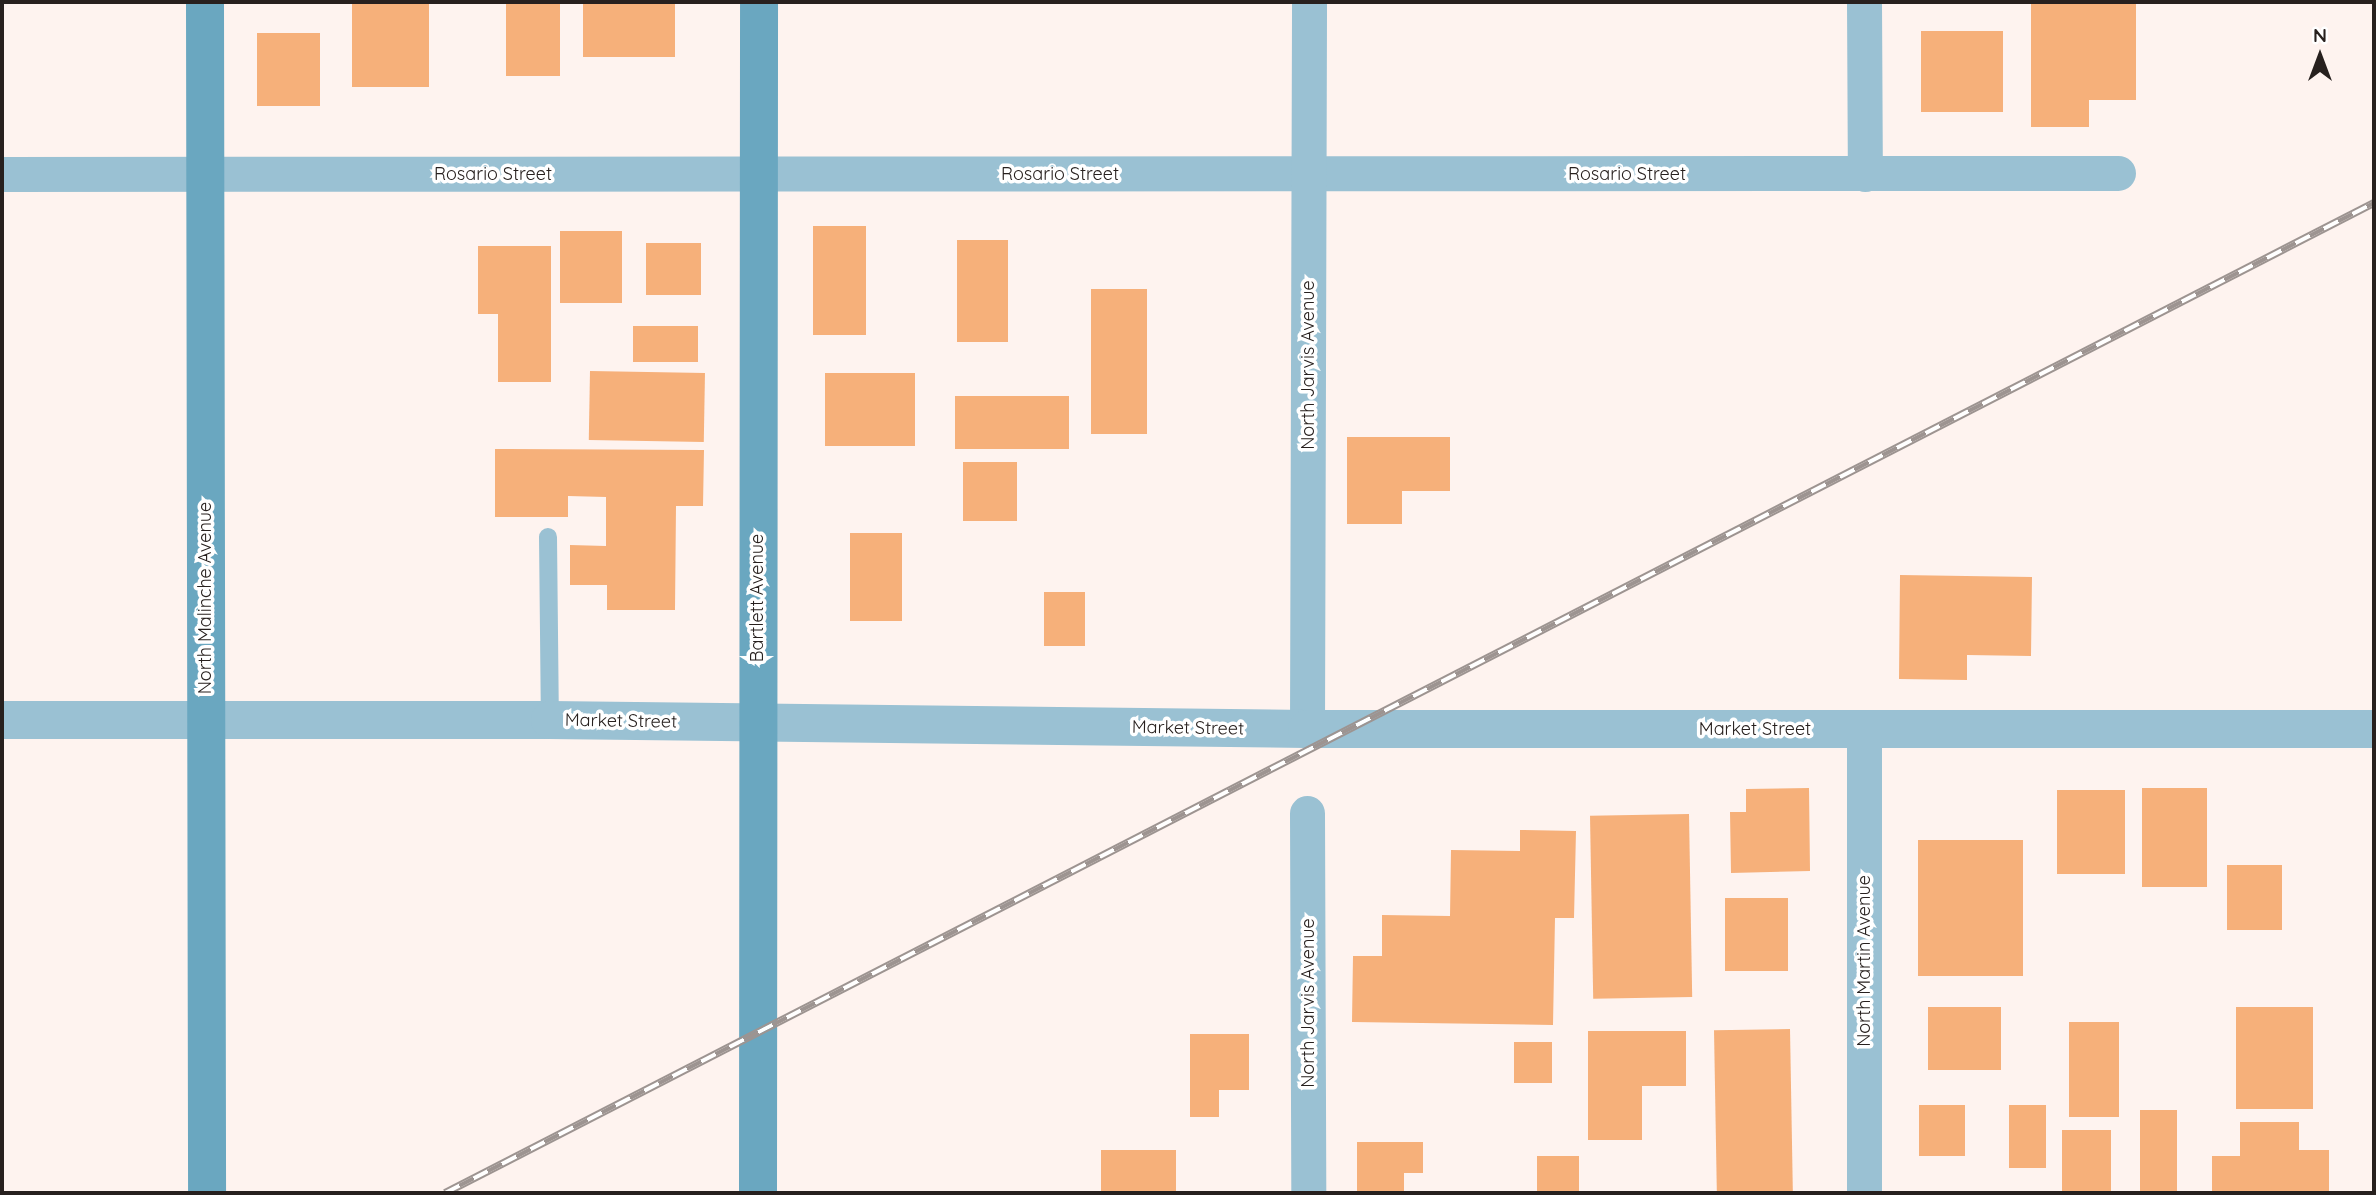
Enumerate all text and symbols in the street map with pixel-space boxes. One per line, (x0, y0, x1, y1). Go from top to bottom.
north arrow (2285, 21, 2355, 91)
text: N (2313, 23, 2327, 47)
street label: Rosario Street (434, 163, 552, 185)
street label: Rosario Street (1001, 163, 1119, 185)
street label: Rosario Street (1568, 163, 1686, 185)
street label: North Jarvis Avenue (1297, 280, 1319, 450)
street label: North Malinche Avenue (194, 502, 216, 694)
street label: Bartlett Avenue (746, 534, 768, 662)
street label: Market Street (565, 709, 677, 733)
street label: Market Street (1132, 716, 1244, 740)
street label: Market Street (1699, 718, 1811, 740)
street label: North Martin Avenue (1853, 875, 1875, 1047)
street label: North Jarvis Avenue (1297, 918, 1319, 1088)

